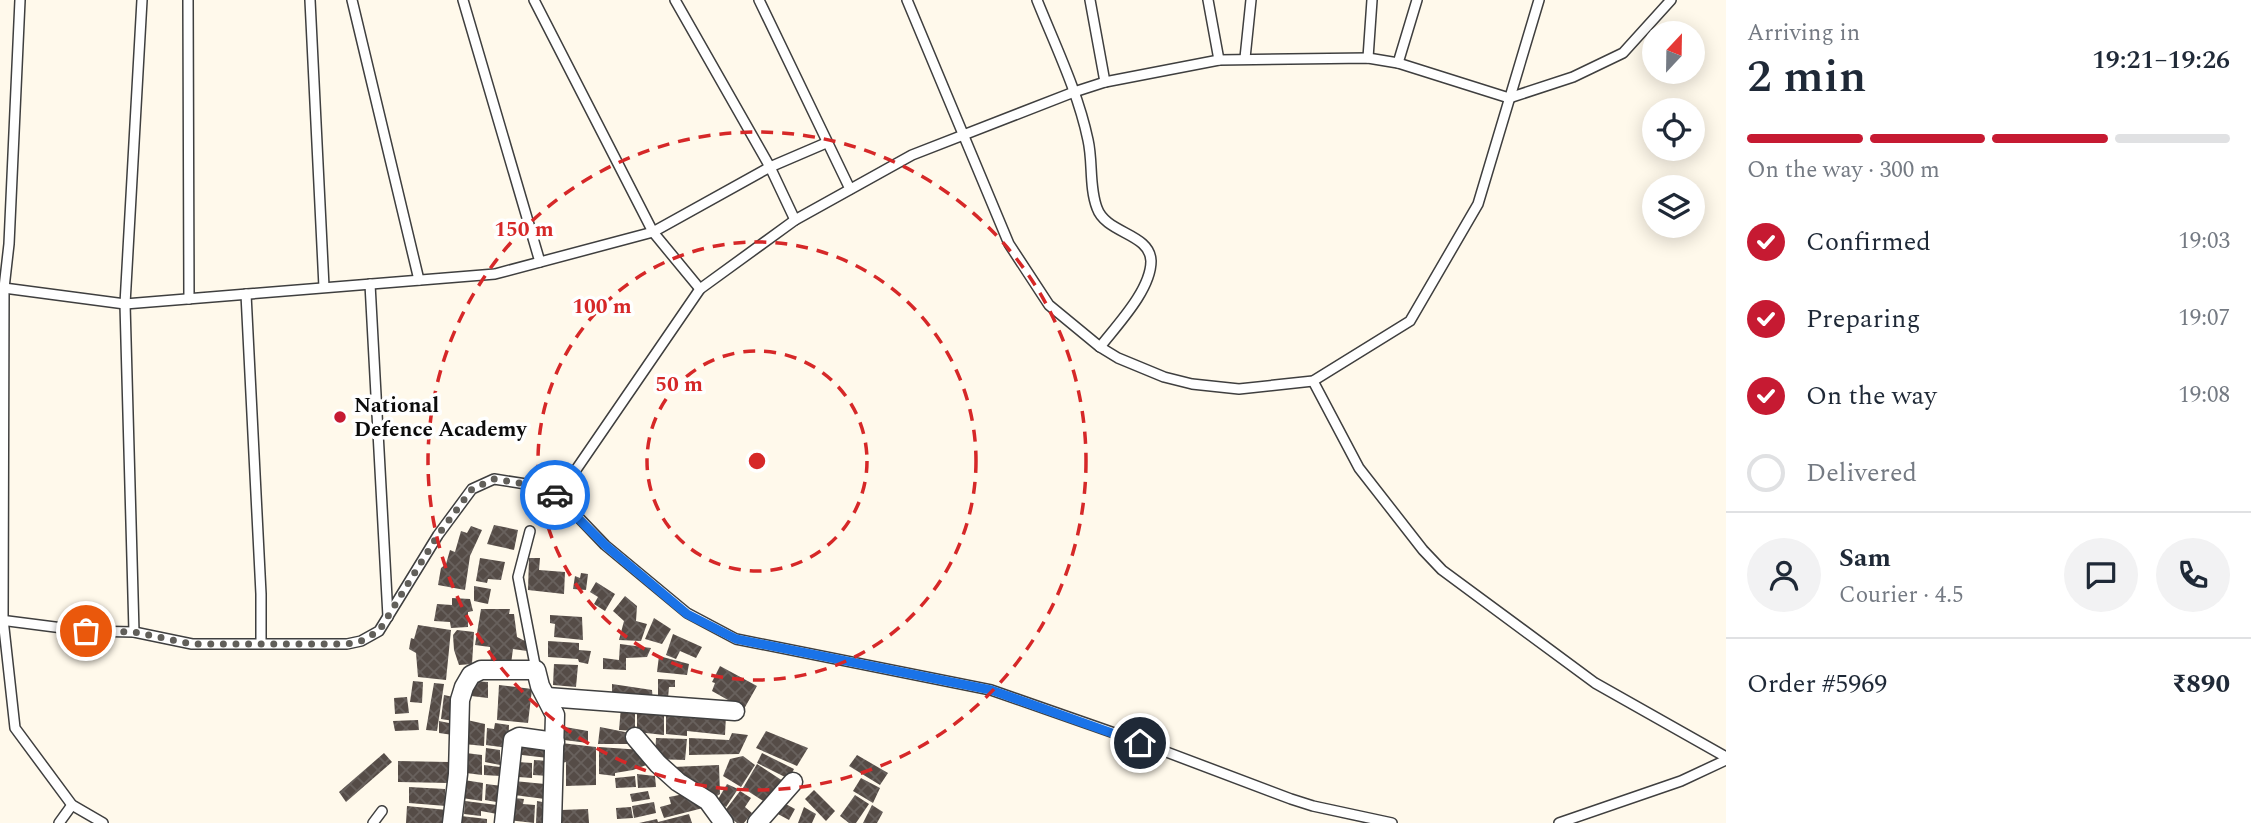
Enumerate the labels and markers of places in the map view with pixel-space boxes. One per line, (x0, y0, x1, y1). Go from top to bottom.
place label: National Defence Academy (354, 390, 527, 446)
marker: National Defence Academy (332, 409, 348, 425)
centre of rings (745, 449, 769, 473)
pin (56, 601, 116, 661)
pin (1110, 713, 1170, 773)

